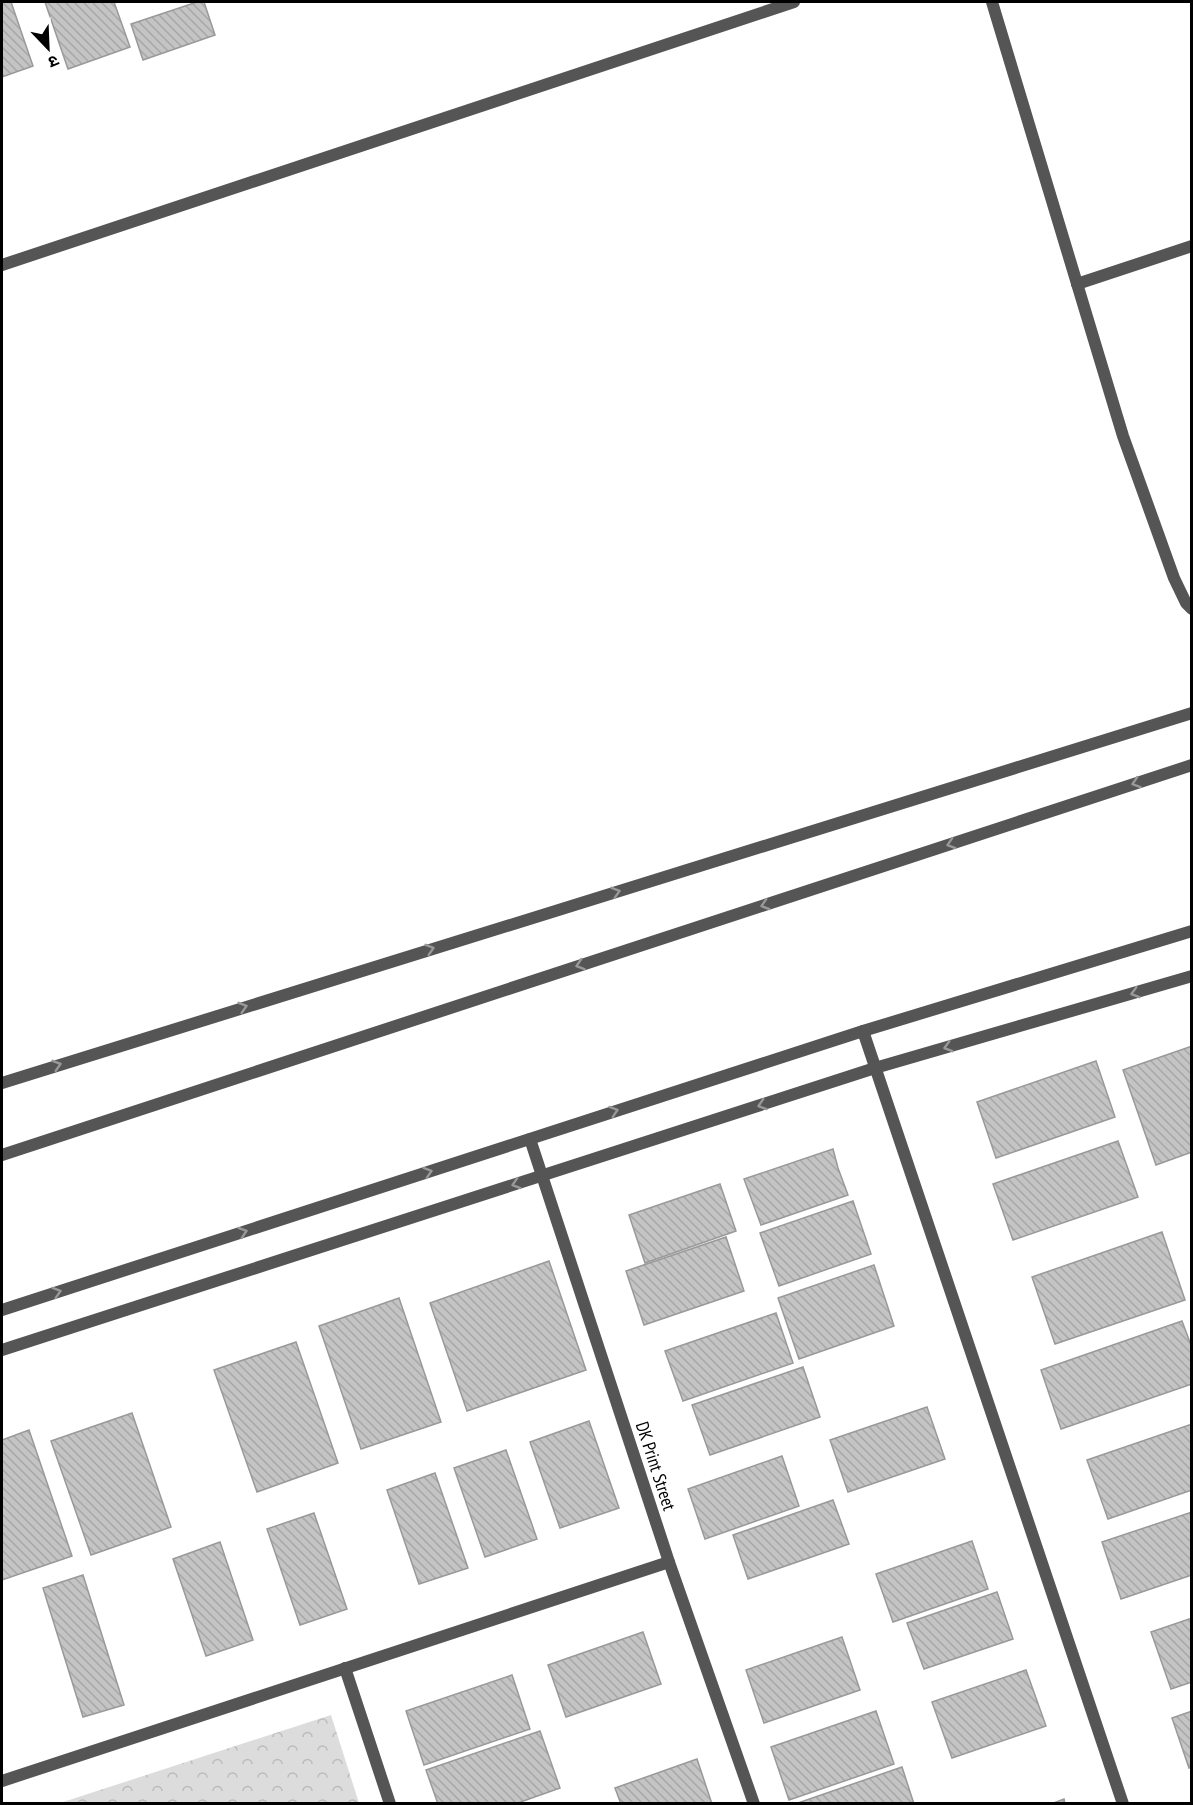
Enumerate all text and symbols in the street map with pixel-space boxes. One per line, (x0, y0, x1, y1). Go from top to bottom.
north arrow (18, 18, 78, 78)
text: उ (45, 51, 62, 73)
one-way arrow (1131, 776, 1142, 788)
one-way arrow (946, 837, 957, 849)
one-way arrow (610, 886, 621, 899)
one-way arrow (760, 897, 771, 910)
one-way arrow (424, 944, 435, 957)
one-way arrow (575, 958, 586, 971)
one-way arrow (1130, 985, 1140, 998)
one-way arrow (237, 1002, 248, 1014)
one-way arrow (943, 1040, 954, 1052)
one-way arrow (51, 1060, 62, 1072)
one-way arrow (757, 1097, 768, 1110)
one-way arrow (608, 1106, 619, 1119)
one-way arrow (422, 1166, 433, 1179)
one-way arrow (511, 1177, 522, 1189)
one-way arrow (237, 1227, 248, 1239)
one-way arrow (51, 1287, 62, 1299)
street label: DK Print Street (631, 1419, 681, 1513)

